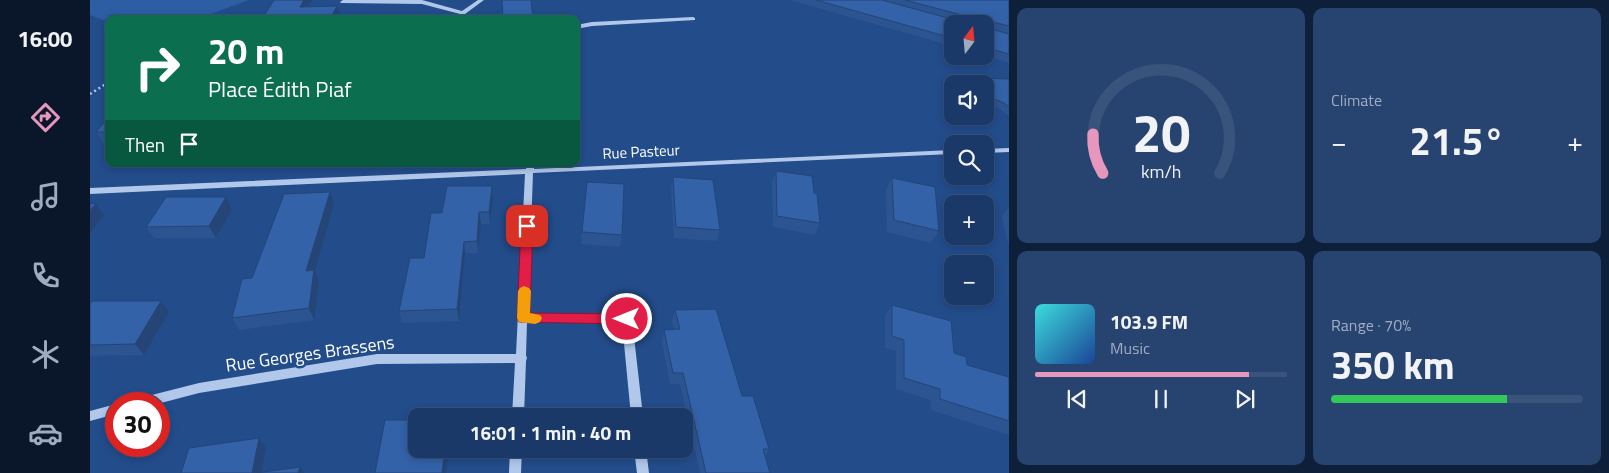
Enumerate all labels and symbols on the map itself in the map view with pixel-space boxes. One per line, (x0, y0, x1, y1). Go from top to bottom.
north arrow (944, 15, 994, 65)
street label: Rue Pasteur (602, 138, 680, 165)
pin (506, 205, 548, 247)
position arrow (600, 292, 652, 344)
street label: Rue Georges Brassens (224, 328, 396, 379)
speed limit sign: 30 (105, 392, 170, 457)

